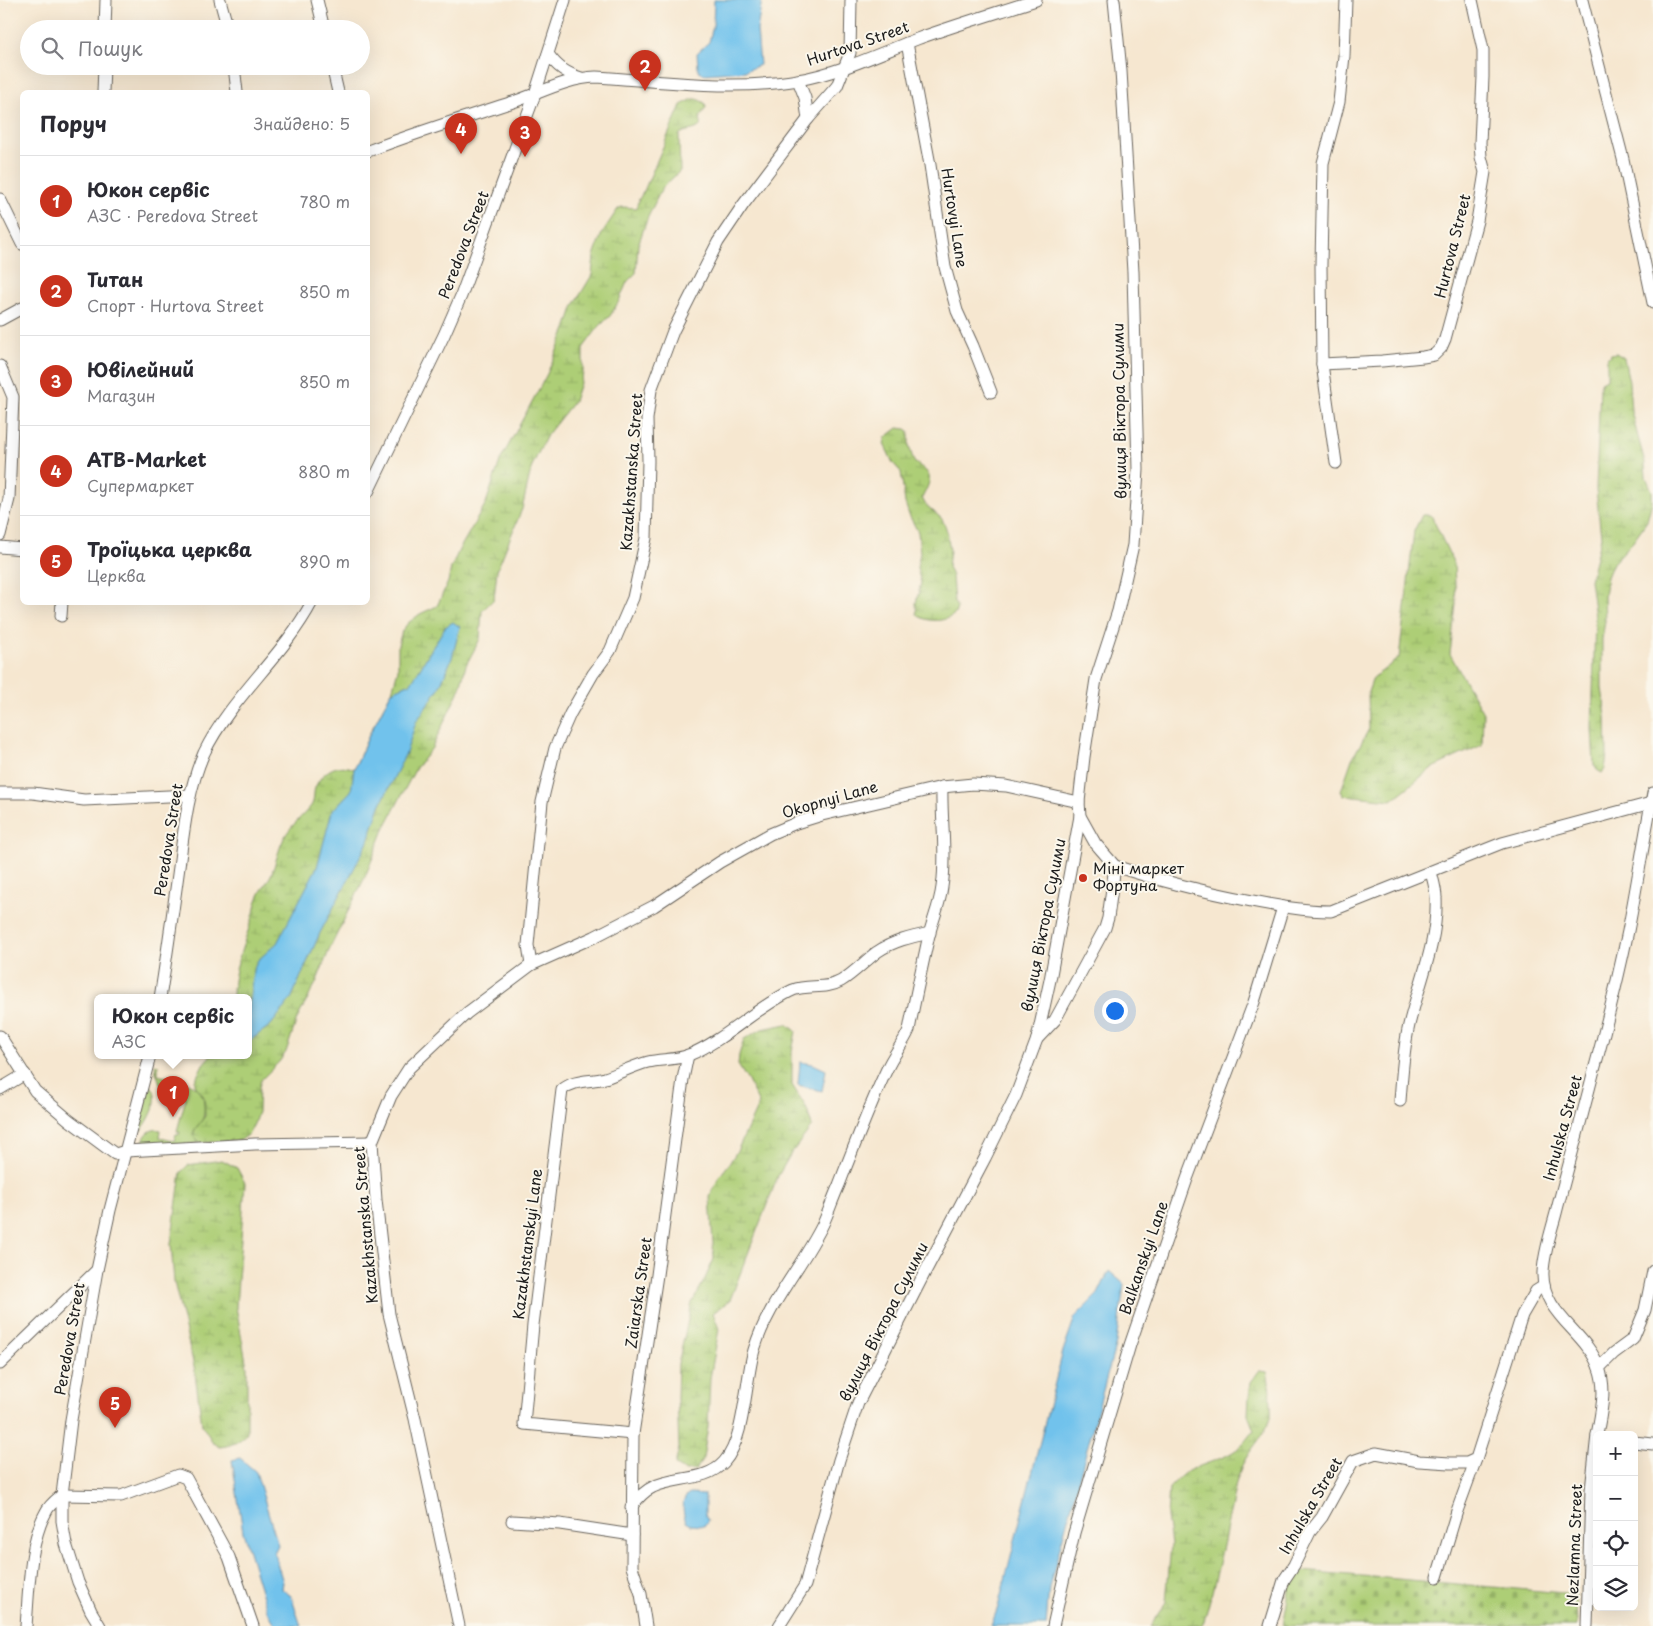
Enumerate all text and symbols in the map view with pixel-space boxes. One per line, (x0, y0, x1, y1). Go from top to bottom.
street label: Hurtova Street (803, 14, 912, 71)
search box (20, 20, 370, 75)
icon: search (38, 34, 66, 62)
text: Пошук (78, 34, 143, 62)
pin: 2 (629, 50, 661, 91)
text: Поруч (40, 107, 107, 139)
text: Знайдено: 5 (254, 111, 350, 135)
pin: 4 (445, 113, 477, 154)
pin: 3 (509, 116, 541, 157)
street label: Hurtovyi Lane (936, 166, 975, 269)
text: Юкон сервіс (87, 175, 210, 203)
street label: Peredova Street (431, 187, 494, 302)
text: 1 (52, 189, 60, 213)
text: 780 m (300, 189, 350, 213)
street label: Hurtova Street (1427, 191, 1476, 300)
text: АЗС · Peredova Street (87, 203, 258, 227)
text: Титан (87, 265, 143, 293)
text: 2 (50, 279, 62, 303)
text: 850 m (299, 279, 350, 303)
text: Спорт · Hurtova Street (87, 293, 264, 317)
street label: вулиця Віктора Сулими (1105, 323, 1132, 499)
text: Ювілейний (87, 355, 194, 383)
text: 3 (51, 369, 61, 393)
text: 850 m (299, 369, 350, 393)
text: Магазин (87, 383, 156, 407)
street label: Kazakhstanska Street (614, 392, 647, 551)
text: ATB-Market (87, 445, 207, 473)
text: 4 (51, 459, 61, 483)
text: 880 m (298, 459, 350, 483)
text: Супермаркет (87, 473, 194, 497)
text: Троїцька церква (87, 535, 252, 563)
text: 5 (51, 549, 61, 573)
text: 890 m (299, 549, 350, 573)
text: Церква (87, 563, 146, 587)
street label: Okopnyi Lane (779, 774, 880, 823)
street label: Peredova Street (147, 782, 188, 898)
street label: вулиця Віктора Сулими (1014, 836, 1071, 1013)
place label: Міні маркет Фортуна (1093, 856, 1185, 896)
marker: Міні маркет Фортуна (1077, 872, 1089, 884)
popup (94, 994, 252, 1059)
your location (1102, 998, 1128, 1024)
text: Юкон сервіс (112, 1001, 234, 1029)
text: АЗС (112, 1029, 146, 1053)
street label: Inhulska Street (1536, 1072, 1587, 1183)
pin: 1 (157, 1076, 189, 1117)
street label: Kazakhstanska Street (346, 1146, 383, 1305)
street label: Kazakhstanskyi Lane (506, 1167, 547, 1321)
street label: Balkanskyi Lane (1112, 1197, 1173, 1318)
street label: Zaiarska Street (618, 1235, 657, 1350)
street label: вулиця Віктора Сулими (832, 1238, 933, 1405)
street label: Peredova Street (47, 1281, 90, 1397)
pin: 5 (99, 1387, 131, 1428)
map controls (1593, 1431, 1638, 1611)
button: + (1593, 1431, 1638, 1476)
street label: Inhulska Street (1273, 1452, 1347, 1558)
button: − (1593, 1476, 1638, 1521)
street label: Nezlamna Street (1560, 1483, 1587, 1606)
button: locate (1593, 1521, 1638, 1566)
button: layers (1593, 1566, 1638, 1611)

